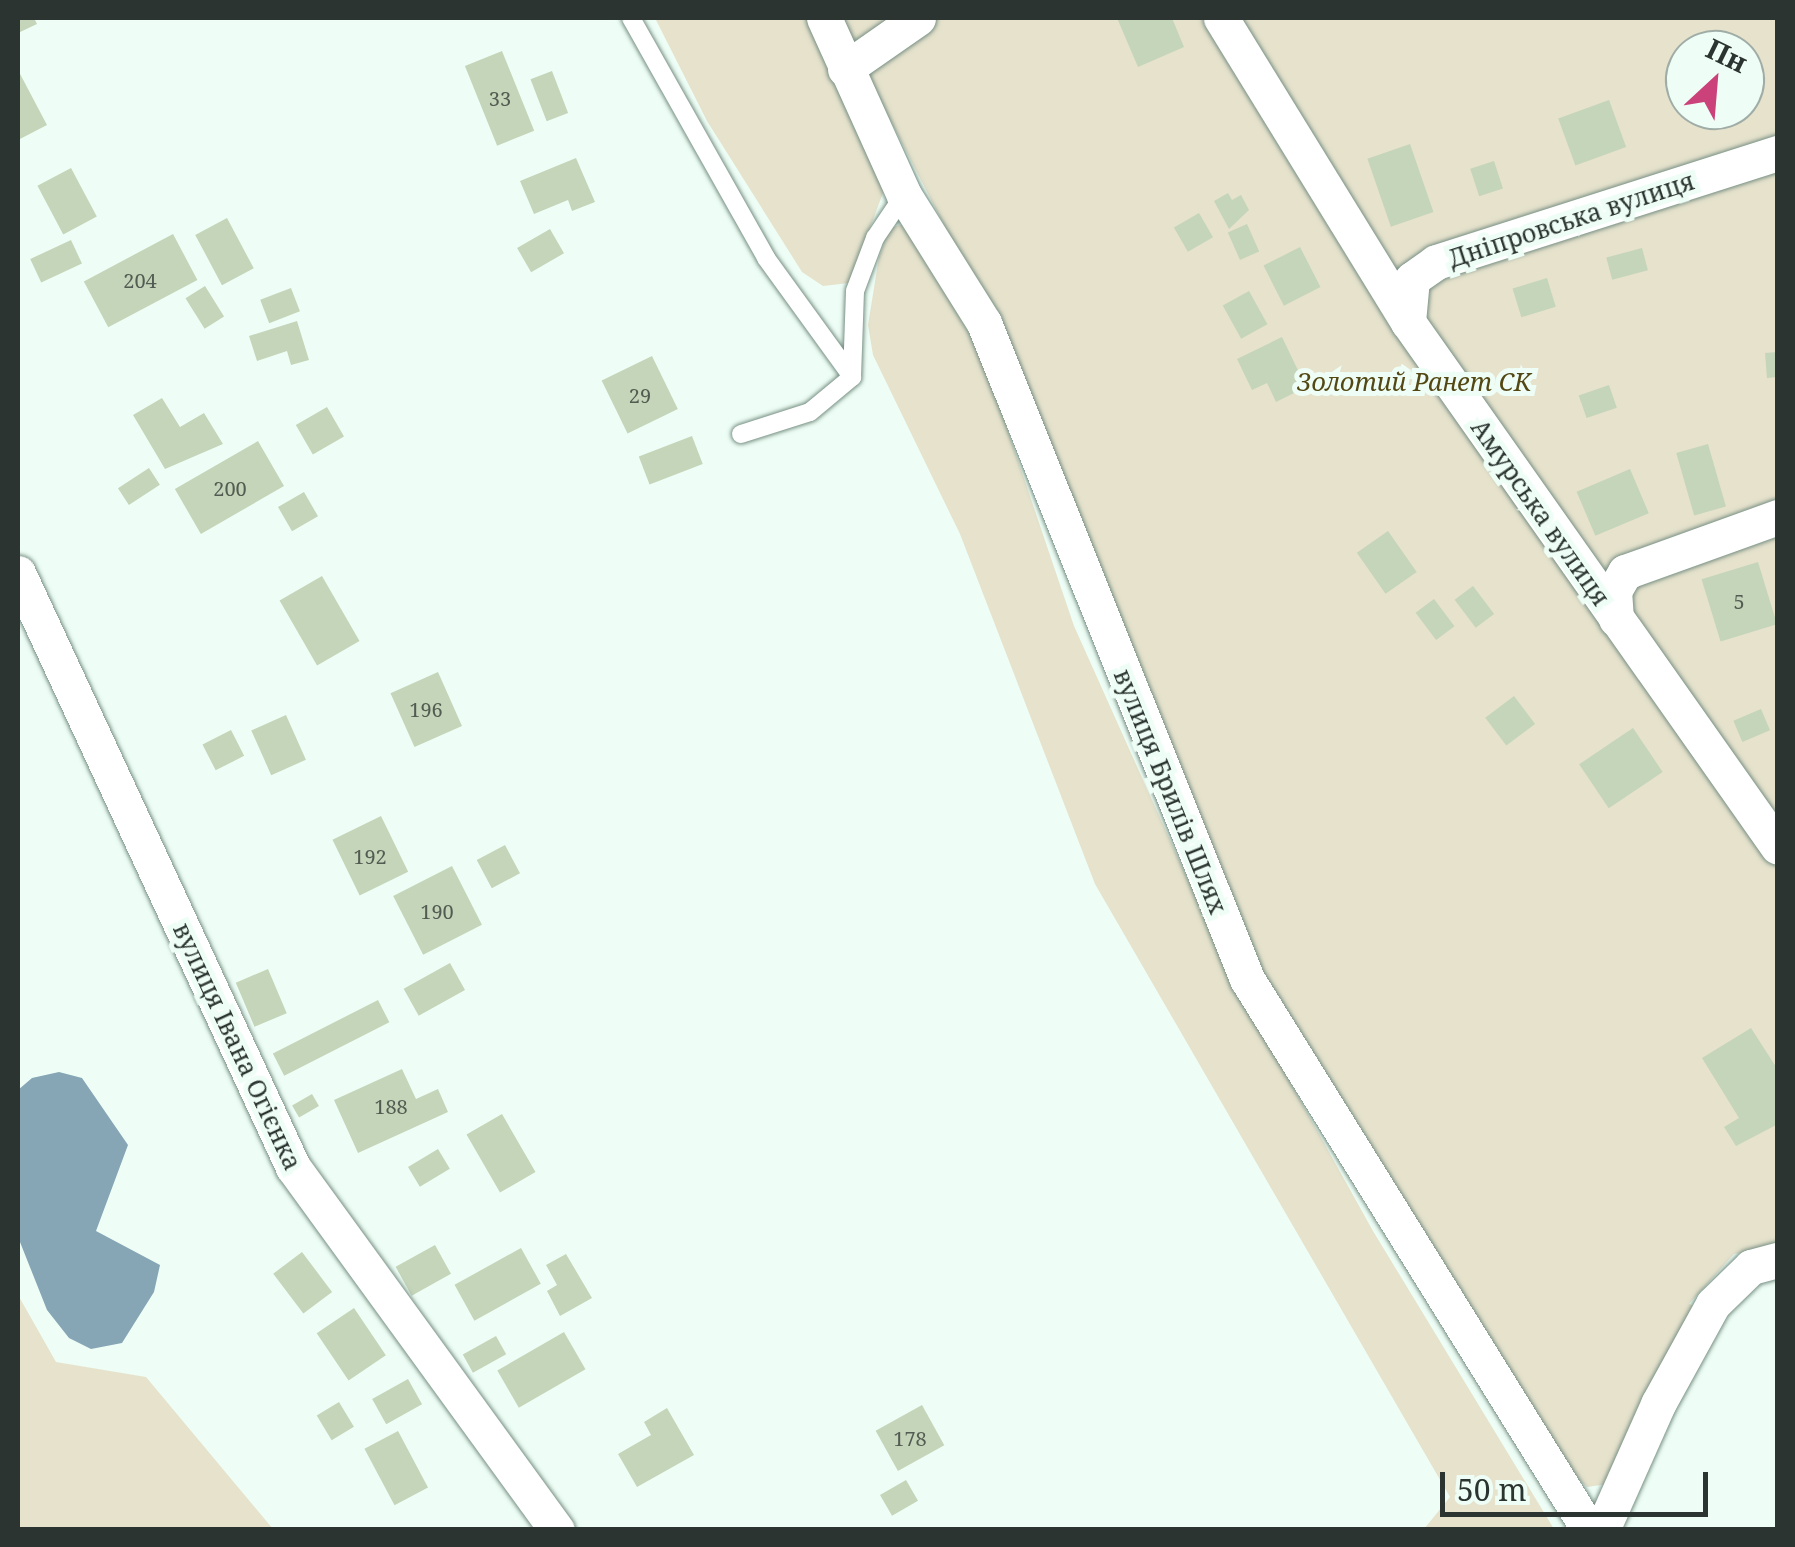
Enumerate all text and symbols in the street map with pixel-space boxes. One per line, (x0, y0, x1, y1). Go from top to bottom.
text: Пн (1700, 29, 1754, 81)
north arrow (1665, 30, 1765, 130)
house number: 33 (489, 86, 511, 110)
street label: Дніпровська вулиця (1444, 165, 1698, 273)
house number: 204 (123, 268, 157, 292)
park label: Золотий Ранет СК (1297, 366, 1531, 396)
house number: 29 (629, 383, 651, 407)
street label: Амурська вулиця (1465, 413, 1617, 611)
house number: 200 (213, 476, 247, 500)
house number: 5 (1733, 589, 1745, 613)
street label: вулиця Брилів Шлях (1108, 664, 1234, 918)
house number: 196 (409, 697, 443, 721)
house number: 192 (353, 844, 387, 868)
house number: 190 (420, 899, 454, 923)
street label: вулиця Івана Огієнка (167, 918, 309, 1174)
house number: 188 (374, 1094, 408, 1118)
house number: 178 (893, 1426, 927, 1450)
scale bar (1445, 1452, 1712, 1514)
text: 50 m (1457, 1469, 1527, 1510)

